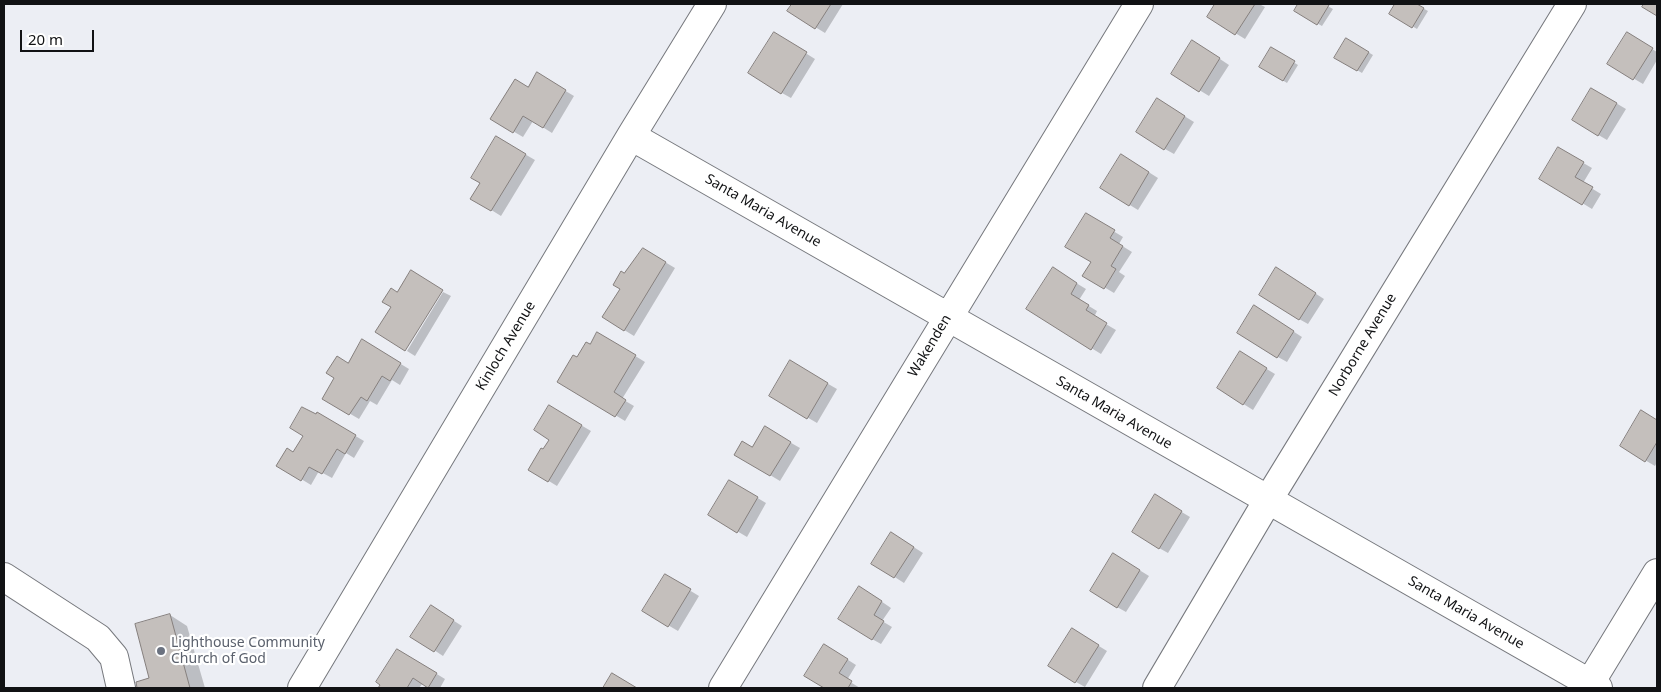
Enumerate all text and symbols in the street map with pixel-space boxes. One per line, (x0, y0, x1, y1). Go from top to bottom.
scale bar (22, 20, 96, 52)
text: 20 m (28, 29, 63, 49)
street label: Santa Maria Avenue (702, 171, 824, 251)
street label: Norborne Avenue (1326, 290, 1400, 400)
street label: Kinloch Avenue (473, 298, 539, 394)
street label: Wakenden (905, 312, 955, 380)
street label: Santa Maria Avenue (1053, 373, 1175, 453)
street label: Santa Maria Avenue (1405, 573, 1527, 653)
place label: Lighthouse Community Church of God (171, 635, 325, 668)
marker: Lighthouse Community Church of God (155, 645, 167, 657)

